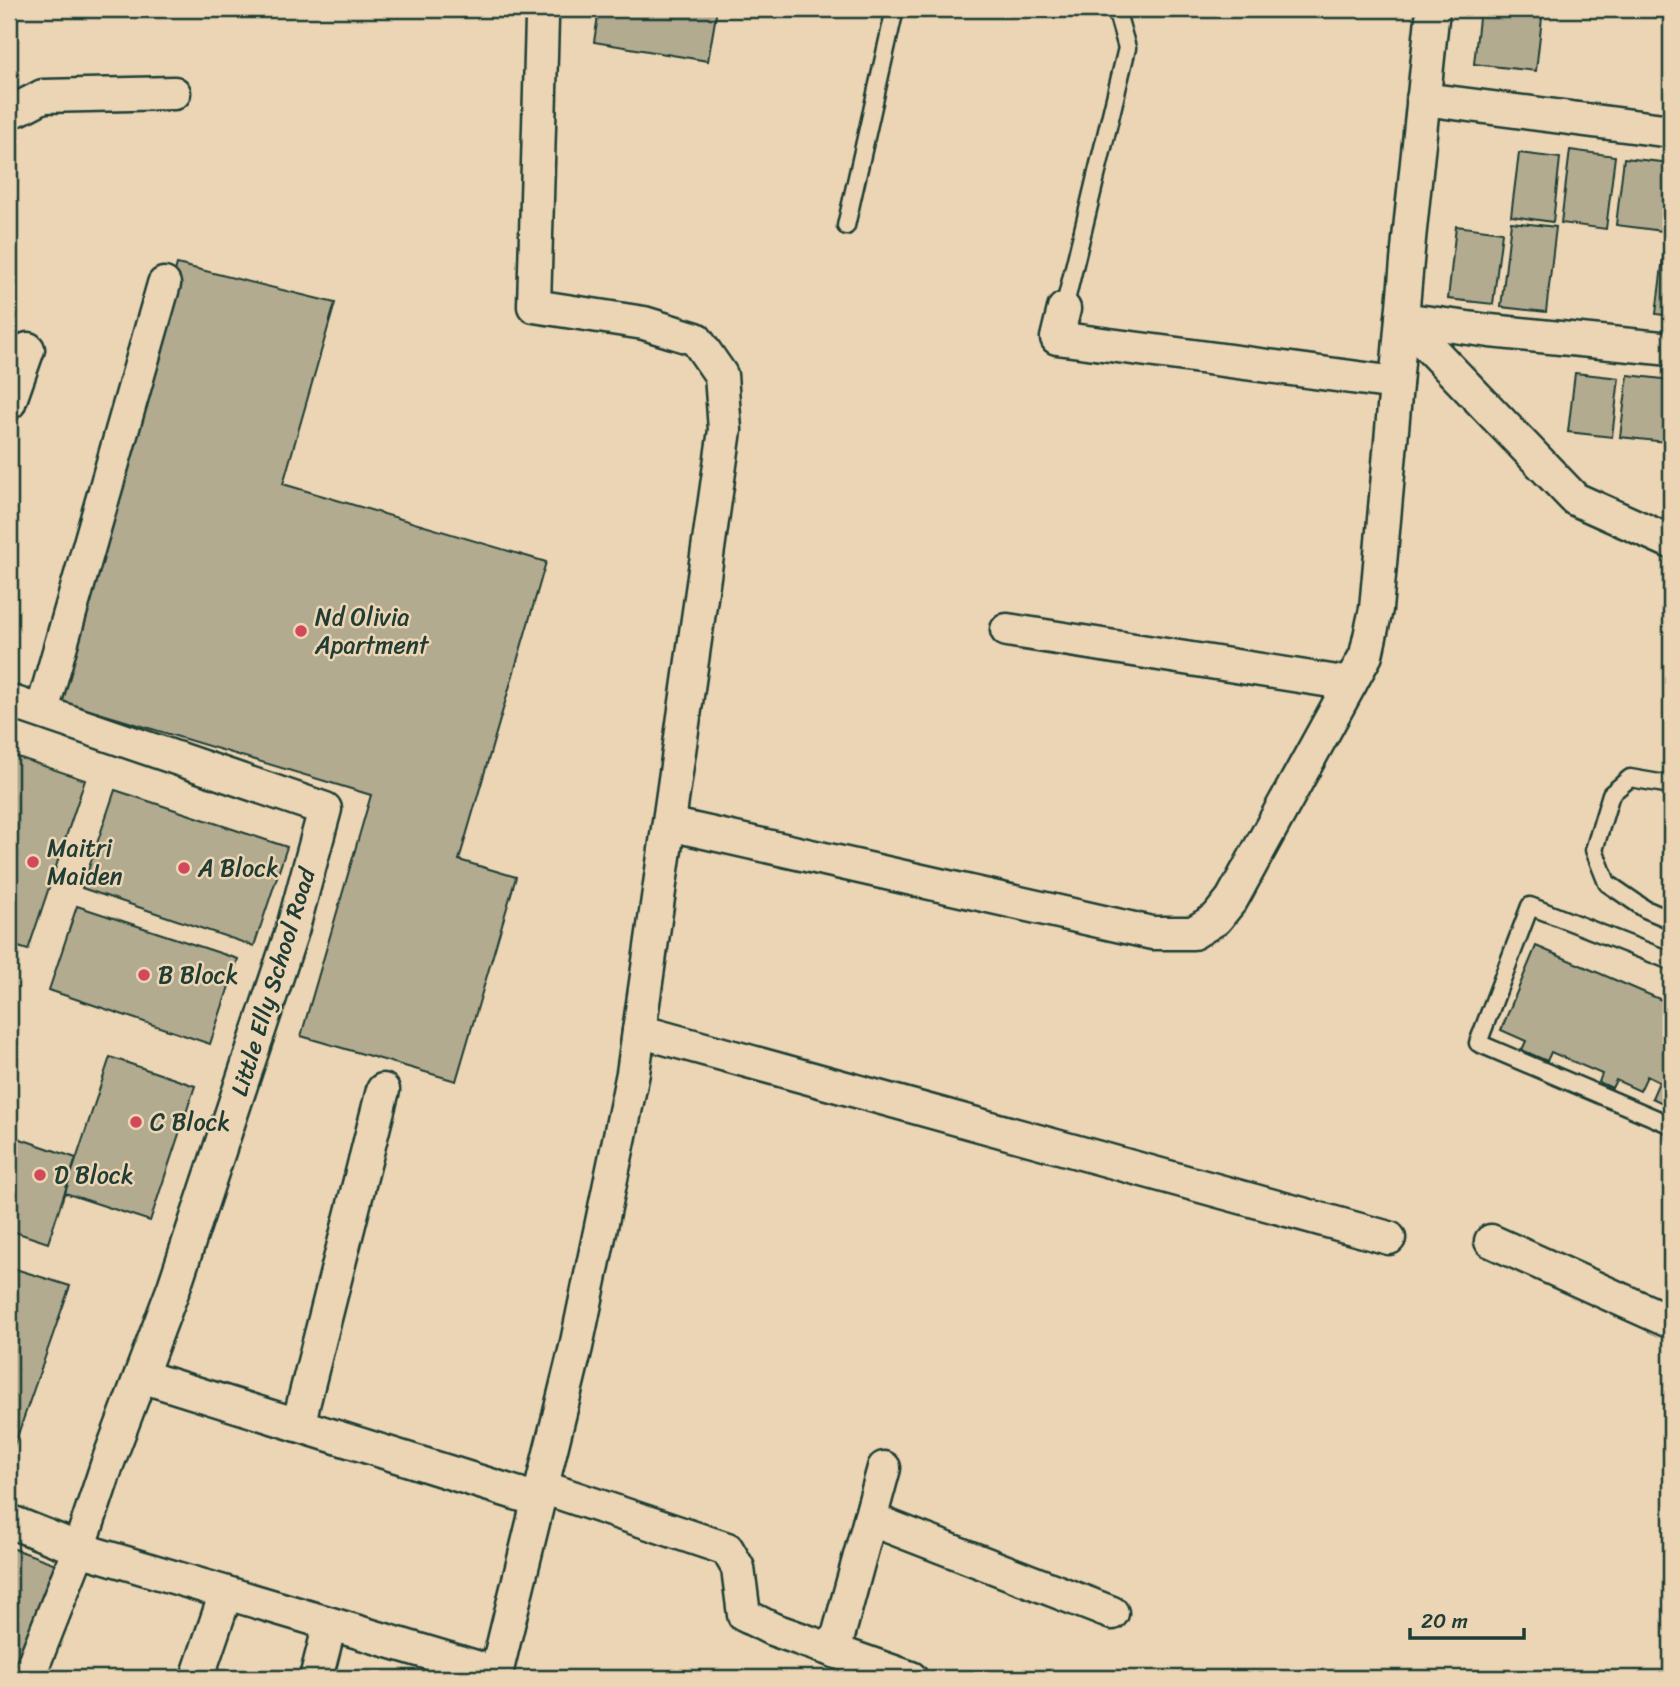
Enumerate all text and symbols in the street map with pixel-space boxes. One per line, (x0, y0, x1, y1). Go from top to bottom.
place label: Nd Olivia Apartment (314, 596, 430, 666)
marker: Nd Olivia Apartment (293, 623, 309, 639)
place label: Maitri Maiden (47, 827, 122, 897)
place label: A Block (197, 847, 279, 889)
marker: Maitri Maiden (25, 854, 41, 870)
marker: A Block (176, 860, 192, 876)
street label: Little Elly School Road (218, 861, 328, 1101)
place label: B Block (158, 954, 239, 996)
marker: B Block (136, 967, 152, 983)
place label: C Block (150, 1101, 230, 1143)
marker: C Block (128, 1114, 144, 1130)
place label: D Block (54, 1154, 134, 1196)
marker: D Block (32, 1167, 48, 1183)
scale bar (1410, 1596, 1524, 1640)
text: 20 m (1421, 1602, 1468, 1640)

